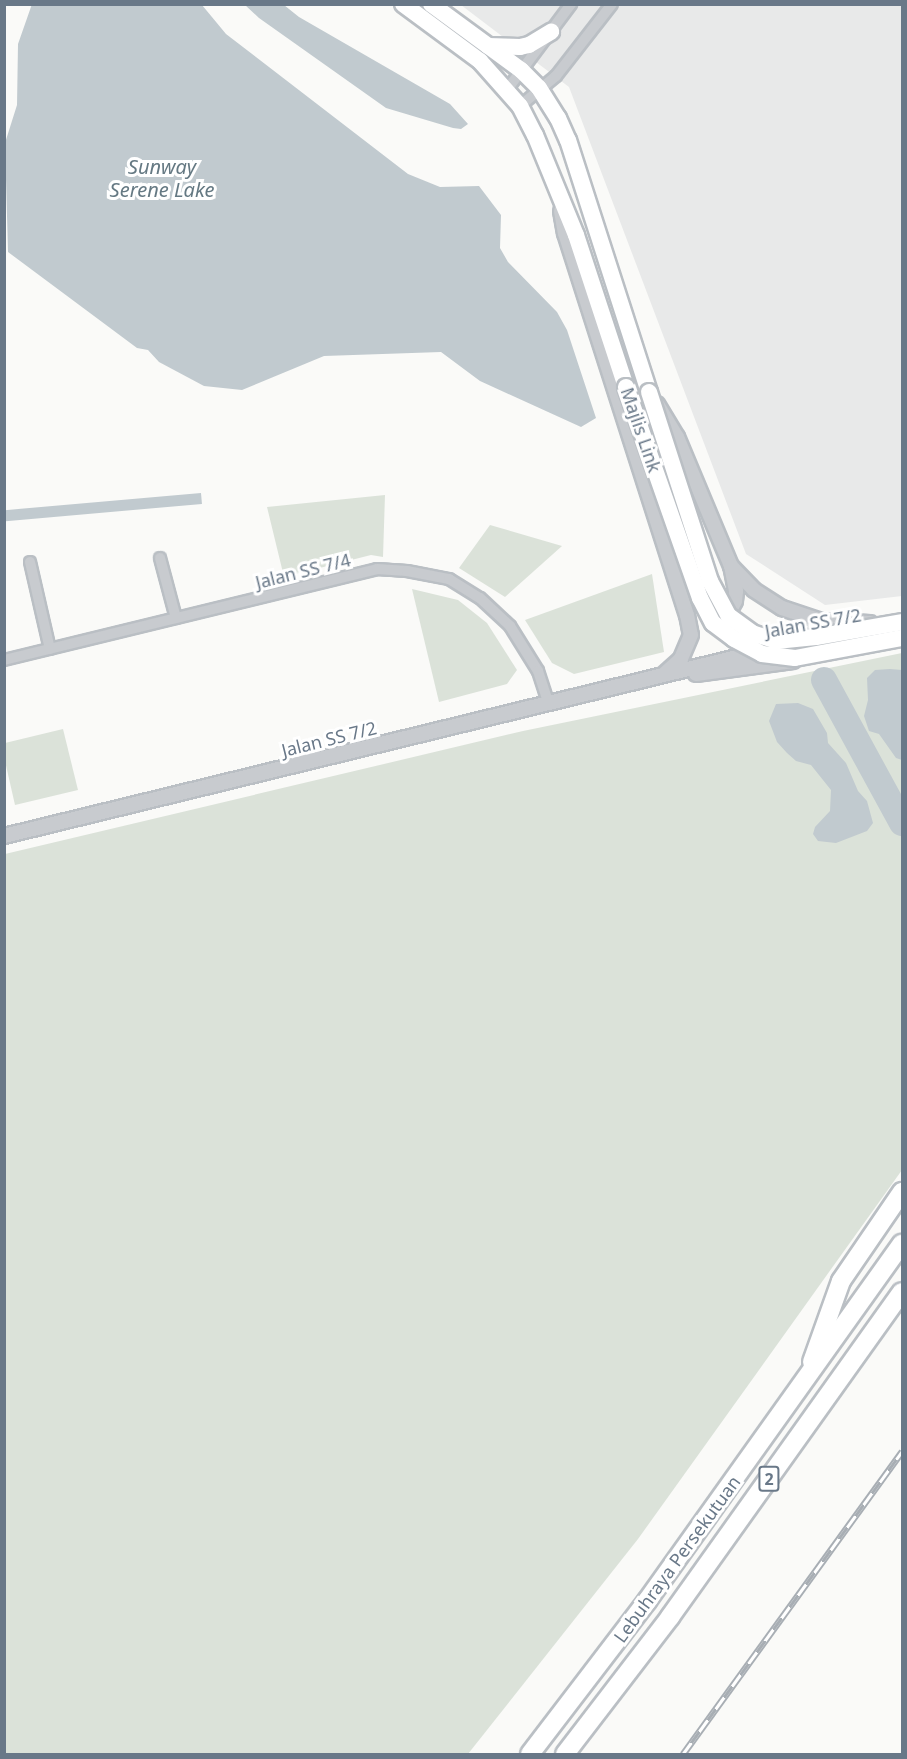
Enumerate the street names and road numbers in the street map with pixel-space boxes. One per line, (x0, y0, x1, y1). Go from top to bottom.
street label: Majlis Link (616, 385, 666, 475)
street label: Jalan SS 7/4 (253, 549, 353, 593)
street label: Jalan SS 7/2 (763, 604, 863, 642)
street label: Jalan SS 7/2 (279, 717, 379, 761)
road number: 2 (757, 1466, 781, 1492)
street label: Lebuhraya Persekutuan (609, 1471, 745, 1647)

